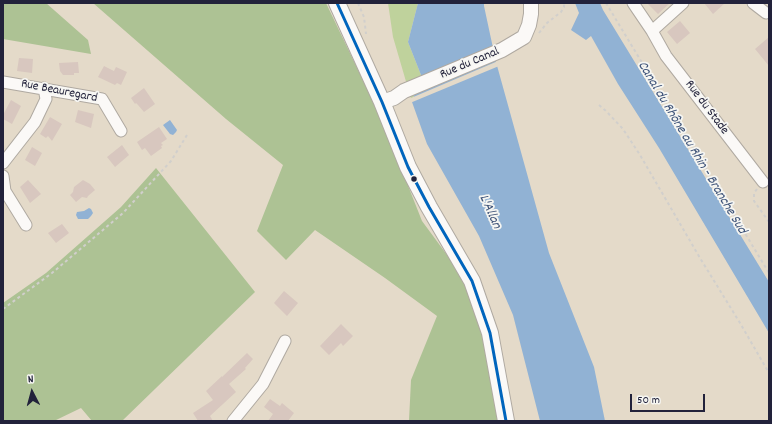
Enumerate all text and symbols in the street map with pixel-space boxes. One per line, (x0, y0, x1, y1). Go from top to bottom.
street label: Rue du Canal (438, 45, 502, 83)
water label: Canal du Rhône au Rhin - Branche Sud (633, 59, 749, 237)
street label: Rue Beauregard (19, 77, 99, 107)
street label: Rue du Stade (681, 78, 731, 138)
unlabelled marker (409, 174, 419, 184)
water label: L'Allan (474, 192, 504, 232)
north arrow (12, 372, 52, 412)
text: N (27, 372, 34, 388)
scale bar (632, 386, 707, 412)
text: 50 m (637, 392, 660, 409)

